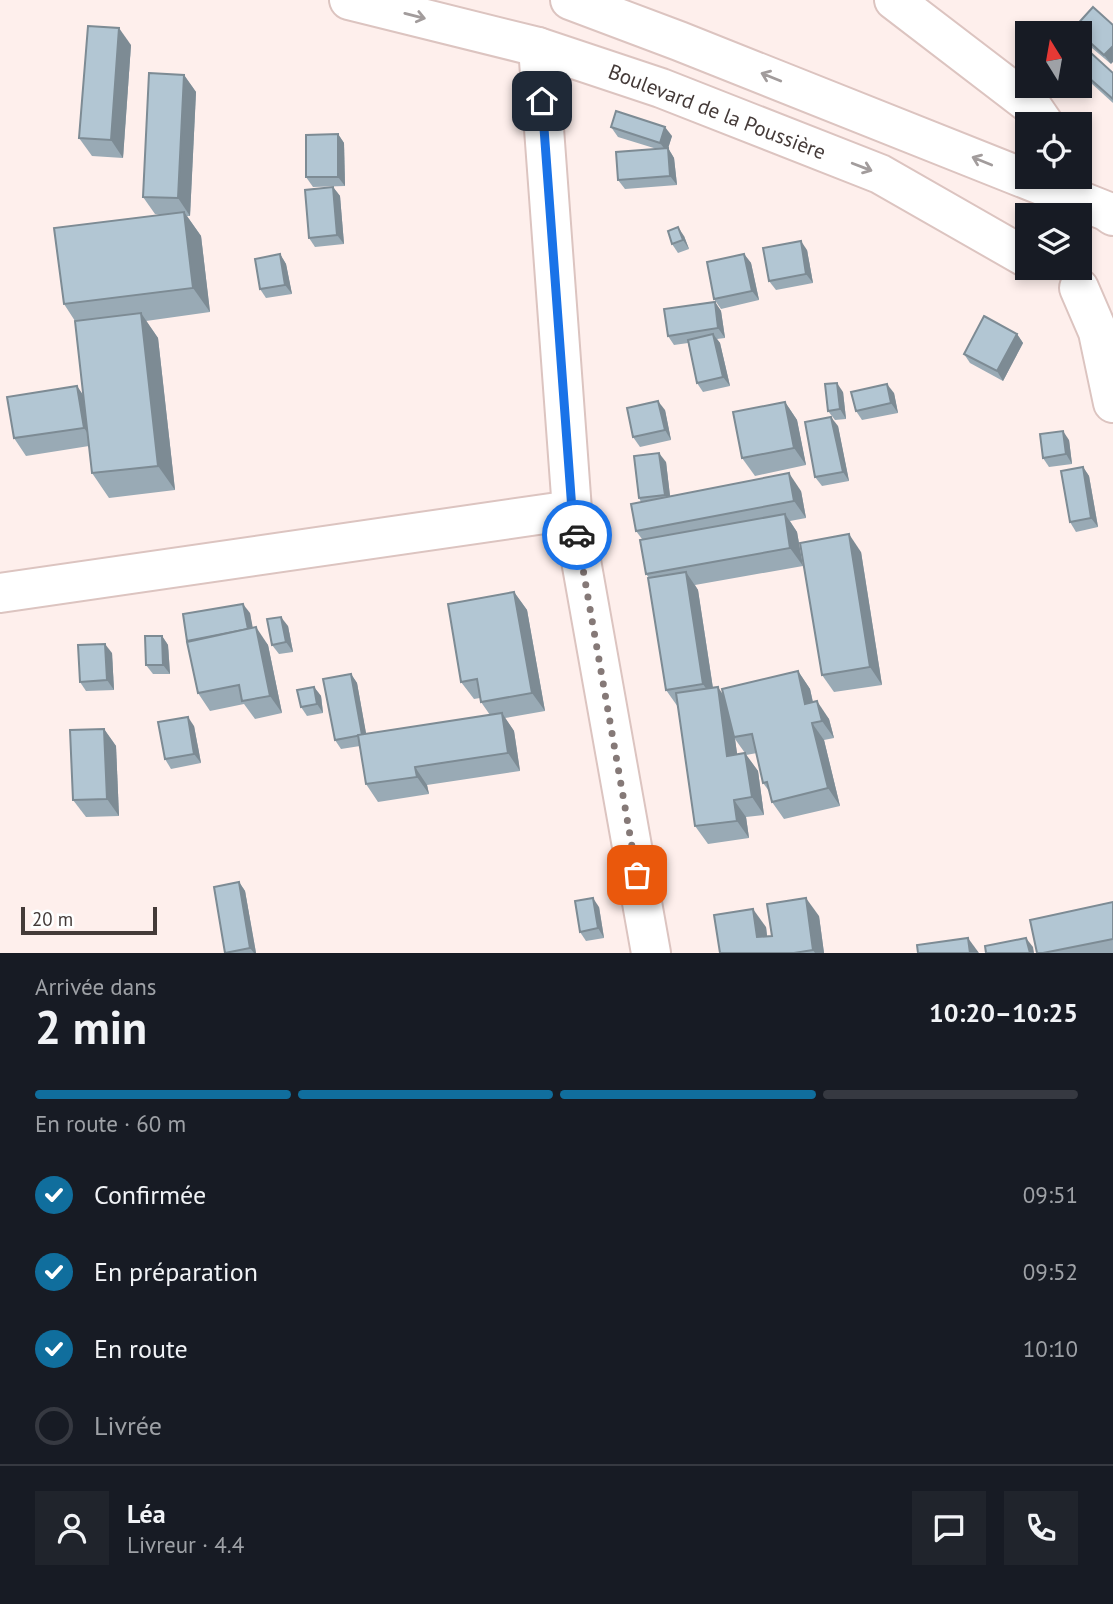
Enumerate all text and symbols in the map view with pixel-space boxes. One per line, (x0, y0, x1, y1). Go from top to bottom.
one-way arrow (403, 10, 426, 23)
north arrow (1015, 21, 1092, 98)
map controls (1015, 21, 1092, 280)
street label: Boulevard de la Poussière (605, 58, 830, 166)
one-way arrow (761, 69, 782, 82)
pin (512, 71, 572, 131)
icon: home (523, 82, 561, 120)
button: locate (1015, 112, 1092, 189)
one-way arrow (972, 154, 994, 167)
one-way arrow (851, 162, 873, 175)
button: layers (1015, 203, 1092, 280)
courier (542, 500, 612, 570)
icon: car (558, 516, 596, 554)
pin (607, 845, 667, 905)
icon: bag (618, 856, 656, 894)
scale bar (21, 904, 158, 936)
text: 20 m (32, 907, 73, 931)
text: Arrivée dans (35, 972, 156, 1001)
text: 10:20–10:25 (929, 996, 1078, 1029)
text: 2 min (35, 997, 147, 1057)
text: En route · 60 m (35, 1109, 186, 1138)
icon: check (35, 1176, 73, 1214)
text: Confirmée (94, 1178, 206, 1211)
text: 09:51 (1023, 1180, 1078, 1209)
icon: check (35, 1253, 73, 1291)
text: En préparation (94, 1255, 258, 1288)
text: 09:52 (1023, 1257, 1078, 1286)
icon: check (35, 1330, 73, 1368)
text: En route (94, 1332, 188, 1365)
text: 10:10 (1023, 1334, 1078, 1363)
text: Livrée (94, 1409, 162, 1442)
button: person (35, 1491, 109, 1565)
button: chat (912, 1491, 986, 1565)
button: phone (1004, 1491, 1078, 1565)
text: Léa (127, 1497, 166, 1530)
text: Livreur · 4.4 (127, 1530, 244, 1559)

